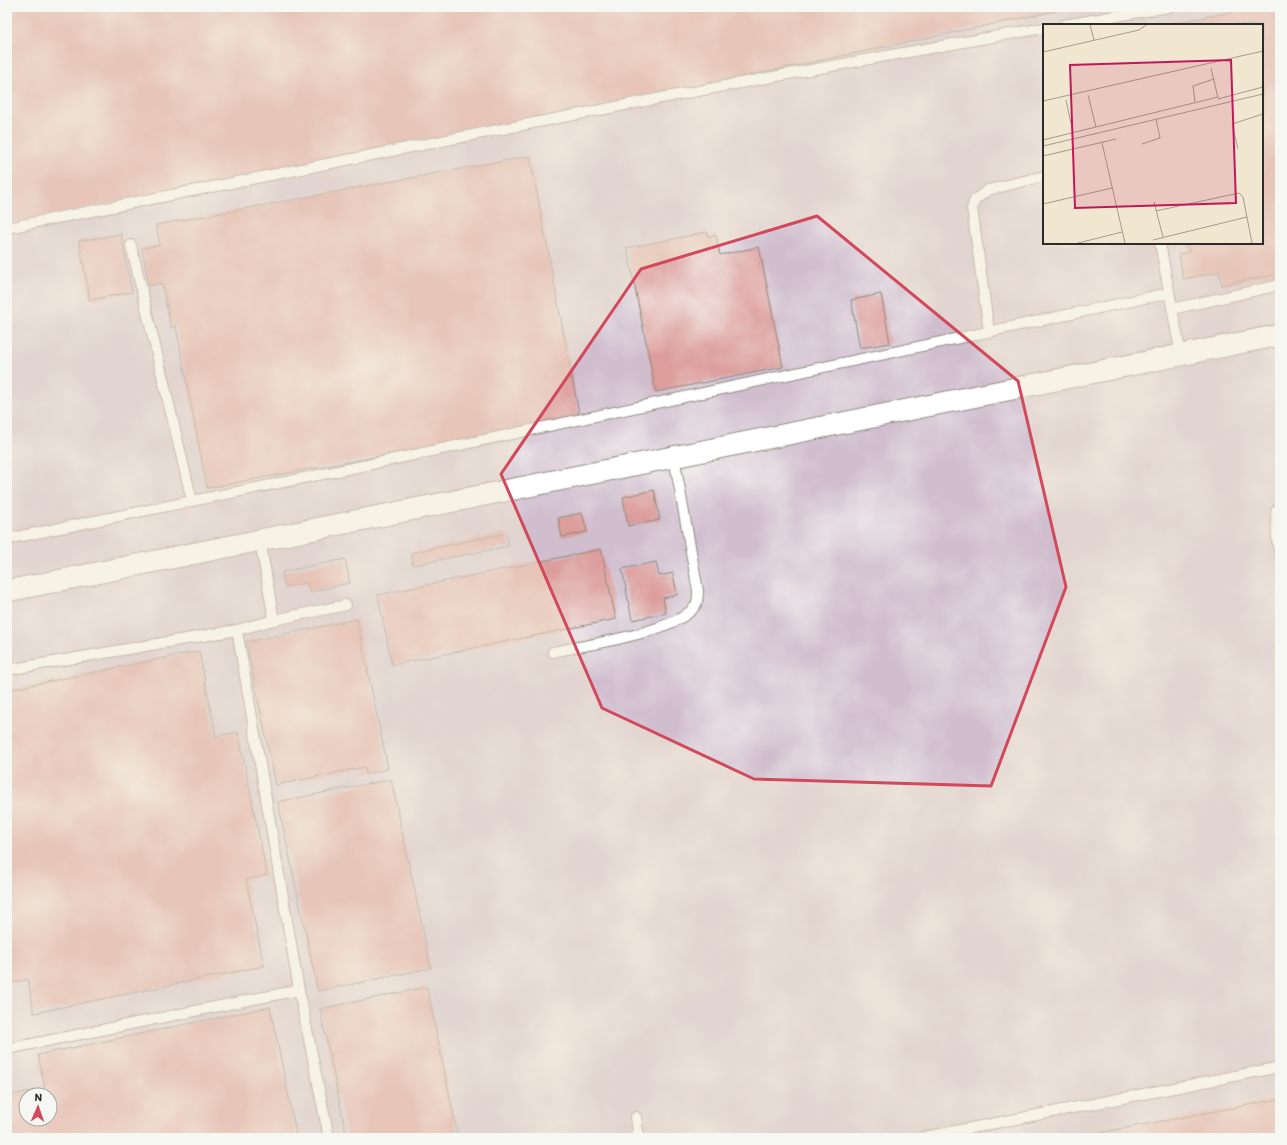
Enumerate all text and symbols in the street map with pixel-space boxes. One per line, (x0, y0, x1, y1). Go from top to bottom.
inset map (1043, 24, 1263, 244)
north arrow (18, 1087, 58, 1127)
text: N (34, 1091, 42, 1104)

